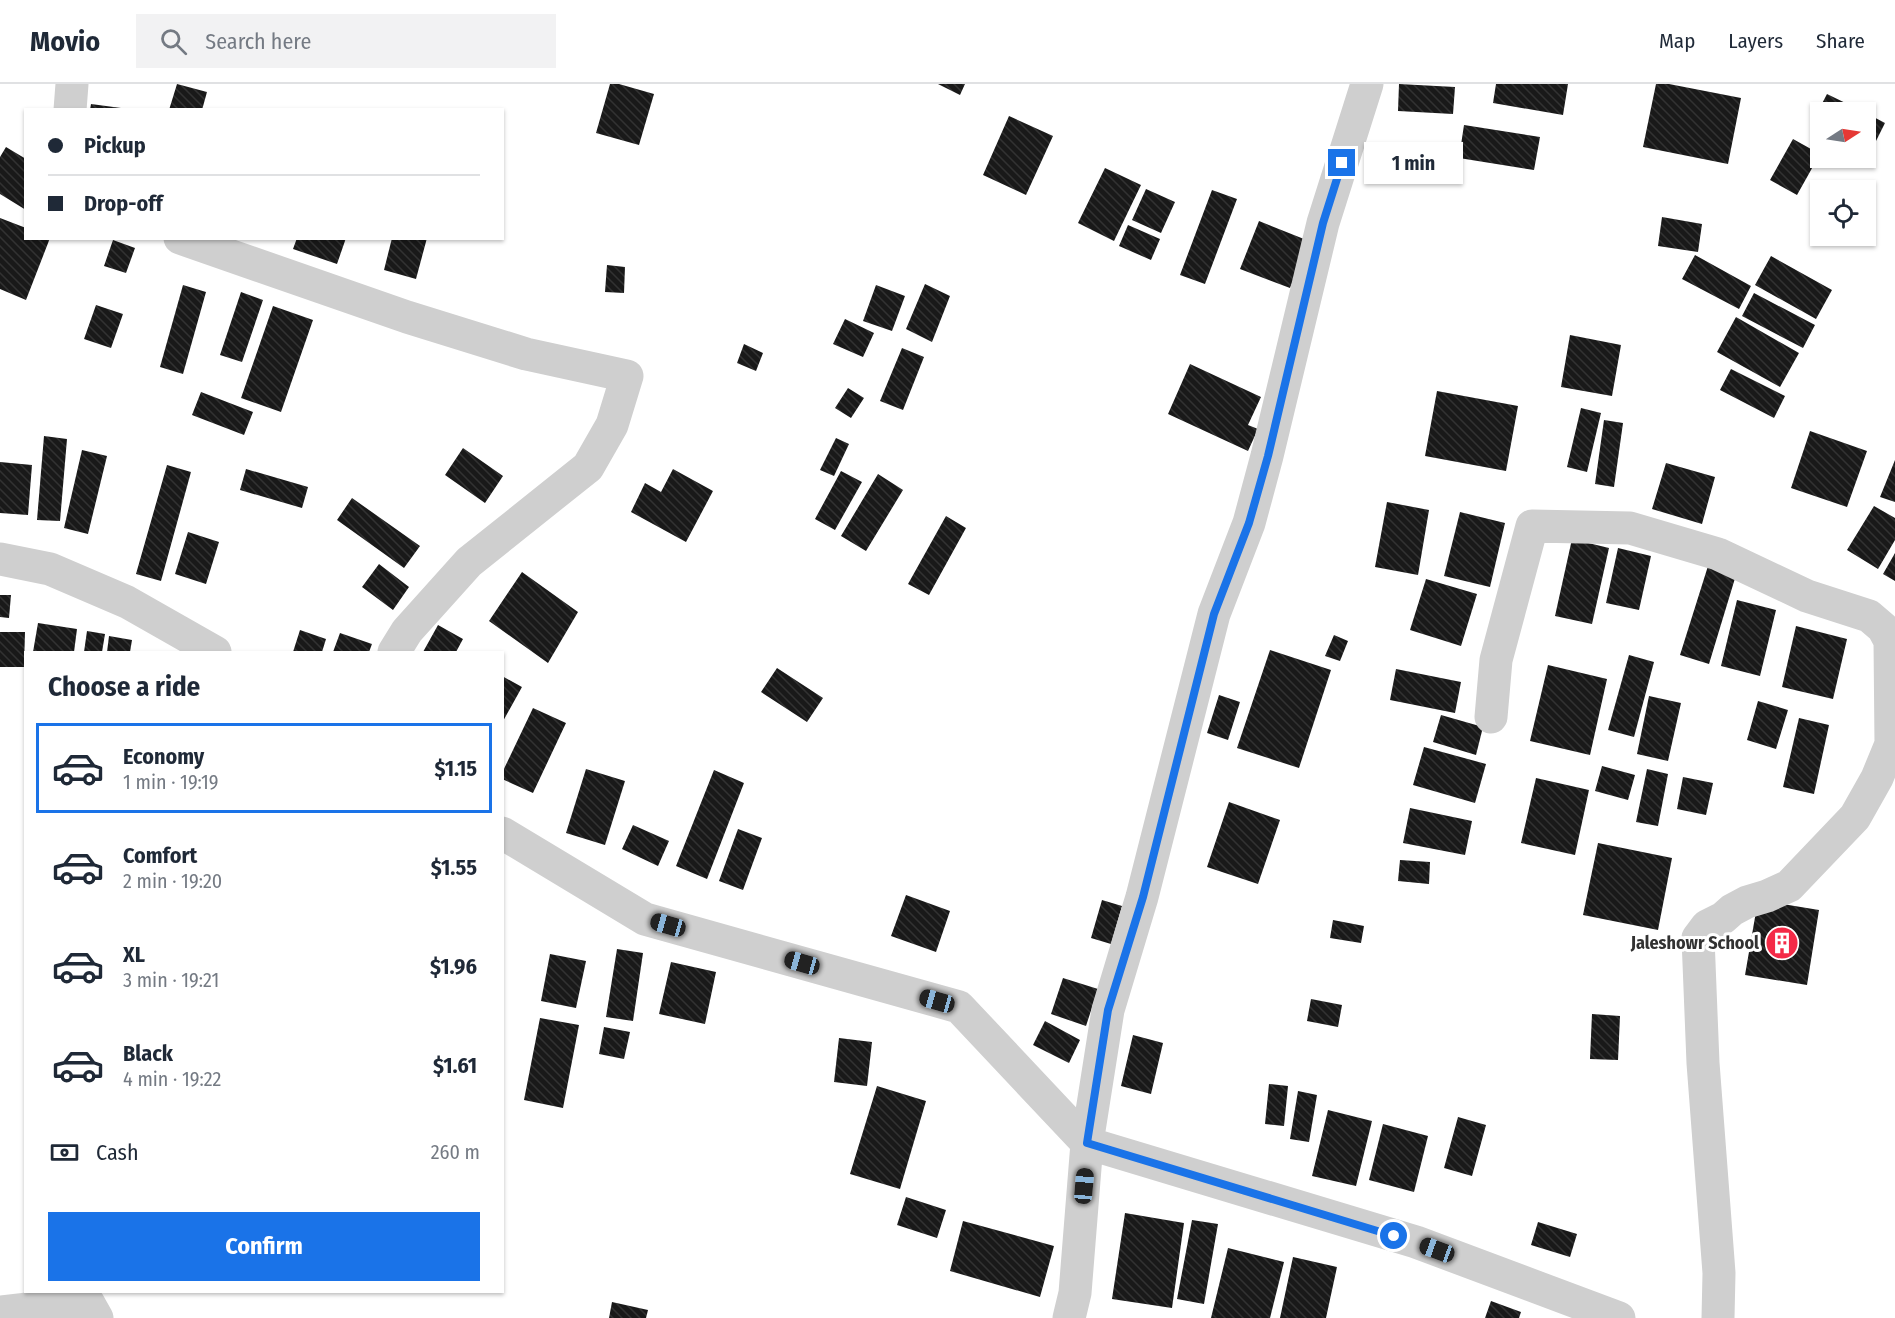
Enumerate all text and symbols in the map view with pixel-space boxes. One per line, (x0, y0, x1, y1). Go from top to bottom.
search box (136, 14, 556, 68)
text: Movio (30, 25, 100, 58)
icon: search (157, 25, 190, 58)
text: Search here (205, 28, 311, 55)
text: Map (1659, 28, 1695, 54)
text: Layers (1728, 28, 1783, 54)
text: Share (1816, 28, 1865, 54)
north arrow (1810, 102, 1876, 168)
map controls (1810, 102, 1876, 246)
text: Pickup (84, 132, 146, 159)
callout: 1 min (1363, 142, 1462, 184)
route end (1328, 149, 1355, 176)
text: 1 min (1392, 151, 1435, 175)
button: locate (1810, 180, 1876, 246)
text: Drop-off (84, 190, 163, 217)
text: Choose a ride (48, 671, 200, 703)
icon: car (51, 741, 105, 795)
text: Economy (123, 743, 204, 770)
text: $1.15 (435, 755, 477, 782)
text: 1 min · 19:19 (123, 770, 219, 794)
icon: car (51, 840, 105, 894)
text: Comfort (123, 842, 197, 869)
text: $1.55 (431, 854, 477, 881)
text: 2 min · 19:20 (123, 869, 222, 893)
car (648, 911, 688, 939)
building icon: Jaleshowr School (1764, 925, 1800, 961)
place label: Jaleshowr School (1630, 932, 1759, 954)
icon: car (51, 939, 105, 993)
text: XL (123, 941, 145, 968)
car (782, 949, 822, 977)
text: $1.96 (430, 953, 477, 980)
text: 3 min · 19:21 (123, 968, 219, 992)
car (917, 987, 957, 1015)
icon: car (51, 1038, 105, 1092)
text: Black (123, 1040, 173, 1067)
text: $1.61 (433, 1052, 477, 1079)
text: 4 min · 19:22 (123, 1067, 221, 1091)
icon: cash (48, 1136, 81, 1169)
text: Cash (96, 1139, 139, 1166)
text: 260 m (431, 1140, 480, 1164)
car (1073, 1167, 1095, 1205)
button: Confirm (48, 1212, 480, 1281)
route start (1380, 1222, 1407, 1249)
car (1417, 1235, 1457, 1265)

